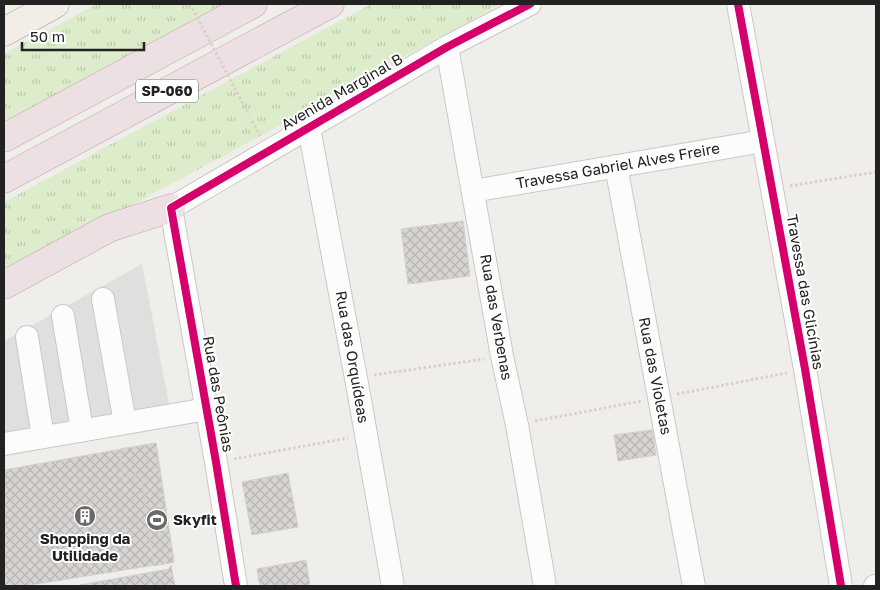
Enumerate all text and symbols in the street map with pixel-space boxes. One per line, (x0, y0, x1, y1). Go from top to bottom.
scale bar (22, 20, 145, 52)
text: 50 m (30, 27, 65, 45)
street label: Avenida Marginal B (278, 49, 405, 133)
road number: SP-060 (136, 80, 198, 102)
street label: Travessa Gabriel Alves Freire (515, 138, 721, 192)
street label: Travessa das Glicínias (783, 213, 829, 371)
street label: Rua das Verbenas (477, 252, 517, 381)
street label: Rua das Orquídeas (332, 289, 373, 424)
street label: Rua das Violetas (636, 315, 676, 436)
street label: Rua das Peônias (200, 334, 238, 453)
building icon: Shopping da Utilidade (73, 504, 97, 528)
sports icon: Skyfit (145, 508, 169, 532)
place label: Skyfit (173, 510, 217, 528)
place label: Shopping da Utilidade (40, 529, 131, 564)

